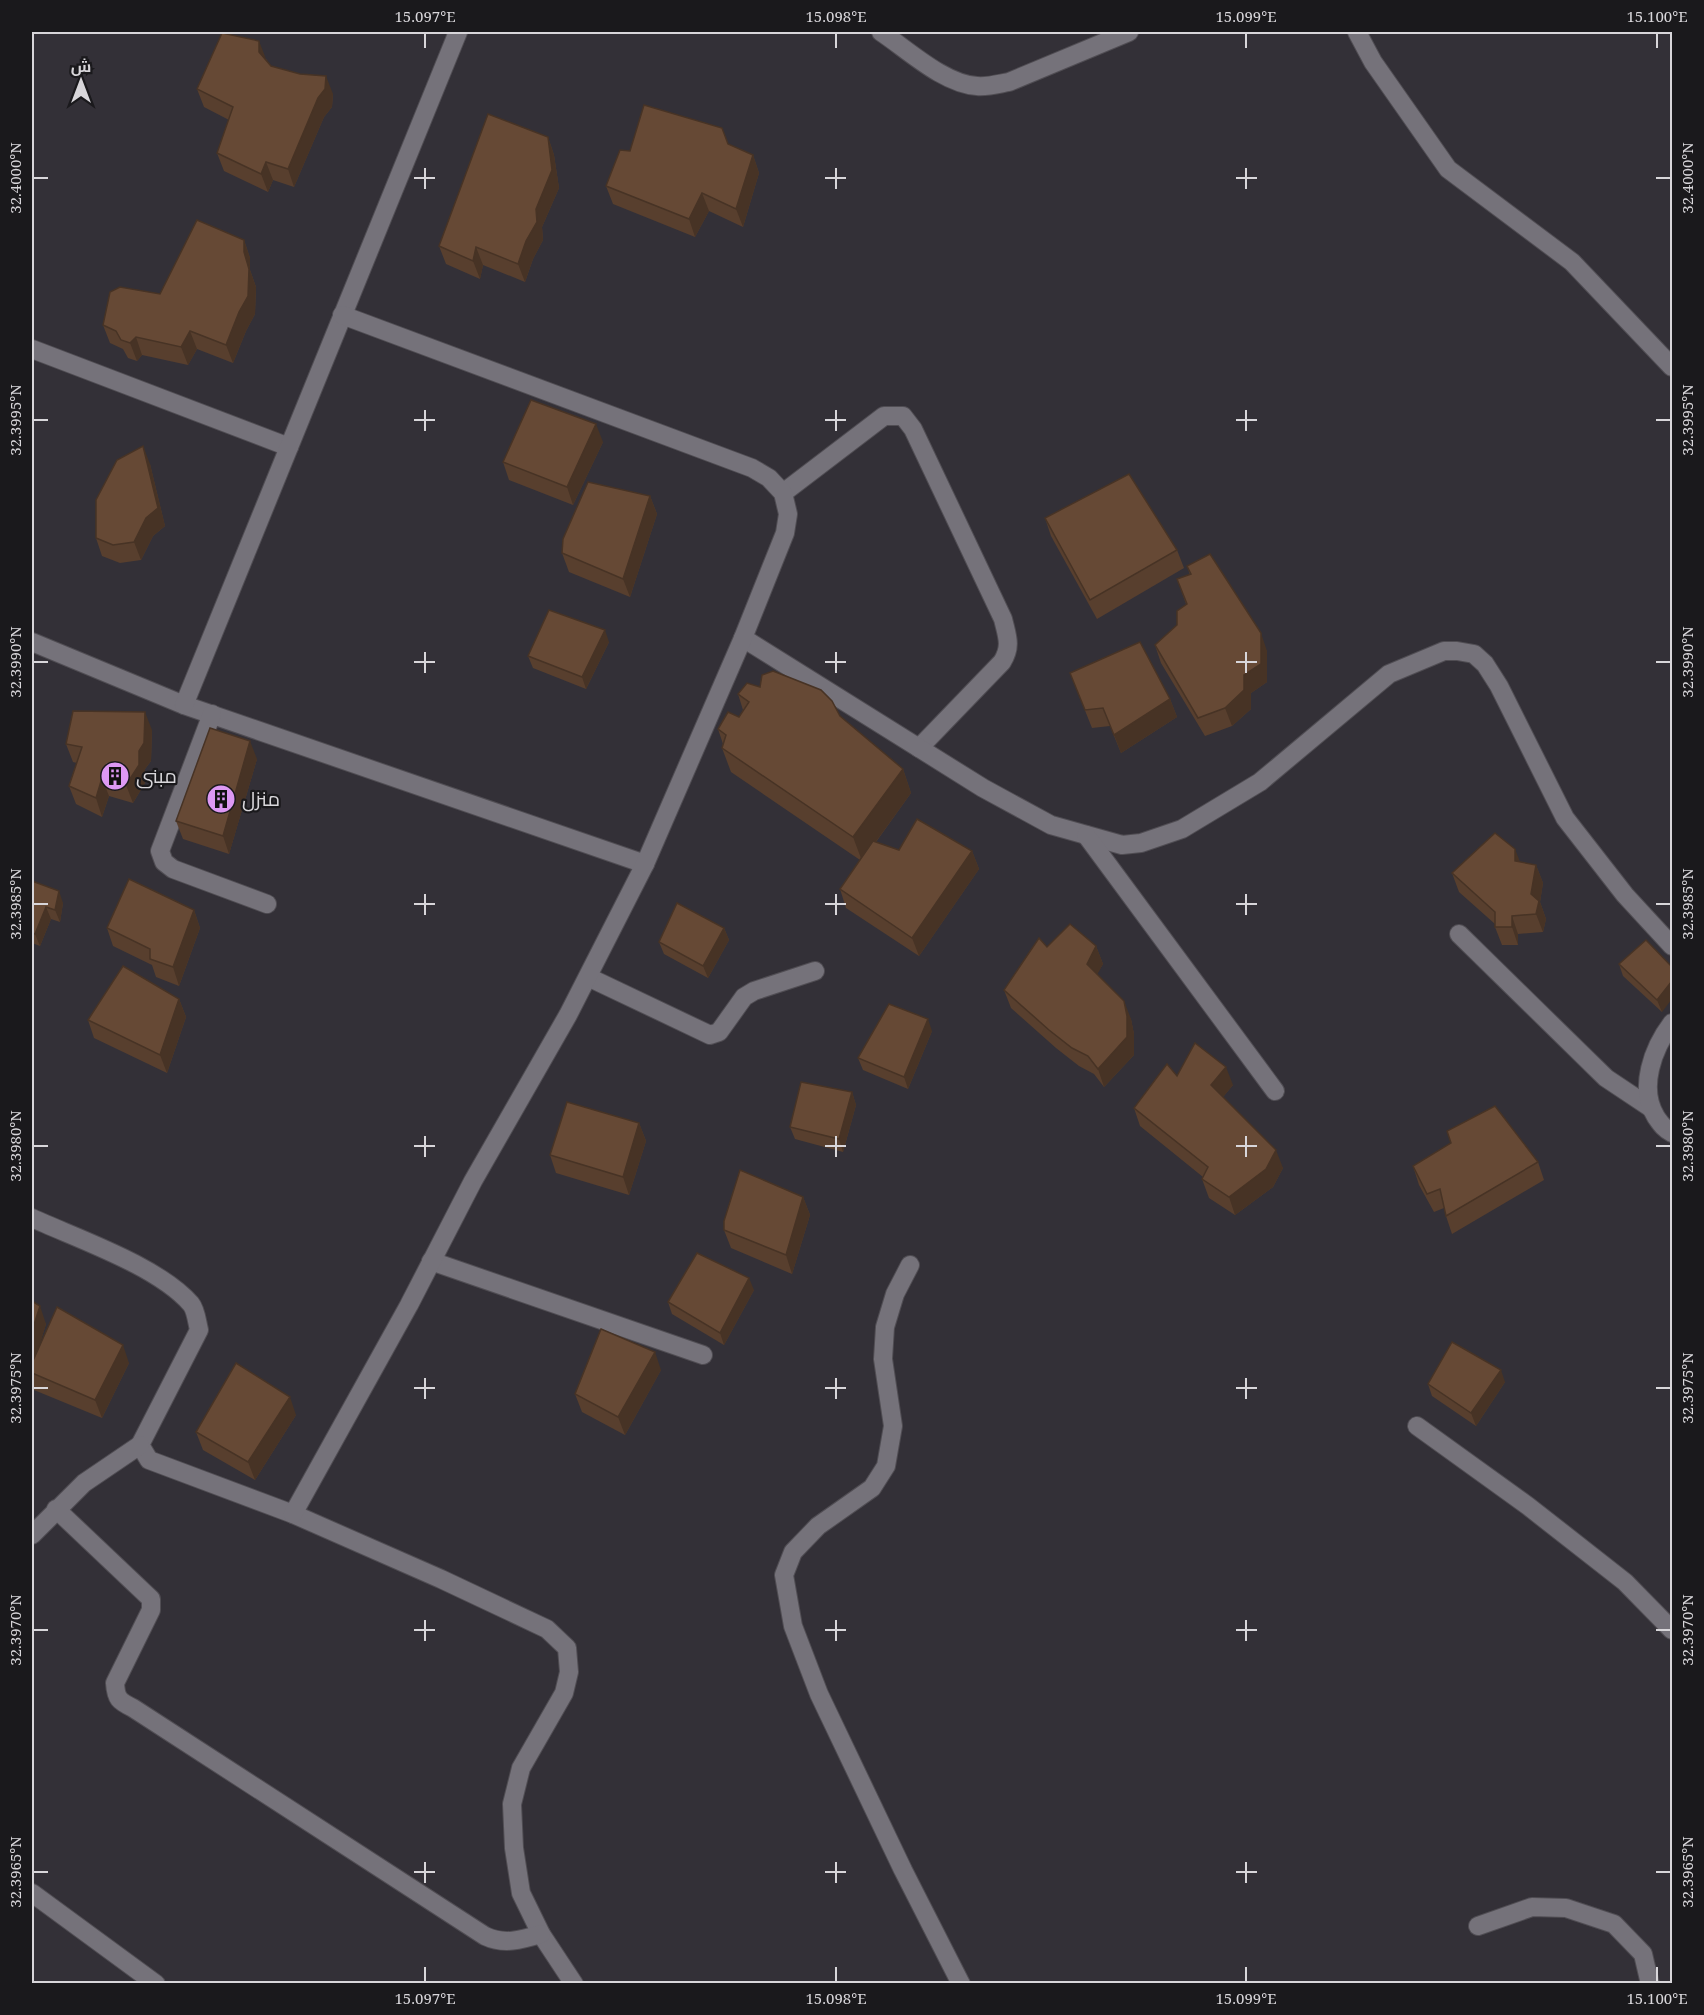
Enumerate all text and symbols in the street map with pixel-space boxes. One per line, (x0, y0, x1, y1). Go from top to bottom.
text: 15.097°E (394, 6, 456, 26)
text: 15.098°E (805, 6, 867, 26)
text: 15.099°E (1215, 6, 1277, 26)
text: 15.100°E (1626, 6, 1688, 26)
north arrow (51, 51, 111, 111)
text: ش (71, 55, 91, 77)
text: 32.4000°N (5, 142, 25, 214)
text: 32.4000°N (1677, 142, 1697, 214)
text: 32.3995°N (5, 384, 25, 456)
text: 32.3995°N (1677, 384, 1697, 456)
text: 32.3990°N (5, 626, 25, 698)
text: 32.3990°N (1677, 626, 1697, 698)
building icon: مبنى (99, 760, 131, 792)
place label: مبنى (136, 762, 177, 789)
building icon: منزل (205, 783, 237, 815)
place label: منزل (242, 785, 280, 812)
text: 32.3985°N (5, 868, 25, 940)
text: 32.3985°N (1677, 868, 1697, 940)
text: 32.3980°N (5, 1110, 25, 1182)
text: 32.3980°N (1677, 1110, 1697, 1182)
text: 32.3975°N (5, 1352, 25, 1424)
text: 32.3975°N (1677, 1352, 1697, 1424)
text: 32.3970°N (5, 1594, 25, 1666)
text: 32.3970°N (1677, 1594, 1697, 1666)
text: 32.3965°N (5, 1836, 25, 1908)
text: 32.3965°N (1677, 1836, 1697, 1908)
text: 15.097°E (394, 1988, 456, 2008)
text: 15.098°E (805, 1988, 867, 2008)
text: 15.099°E (1215, 1988, 1277, 2008)
text: 15.100°E (1626, 1988, 1688, 2008)

